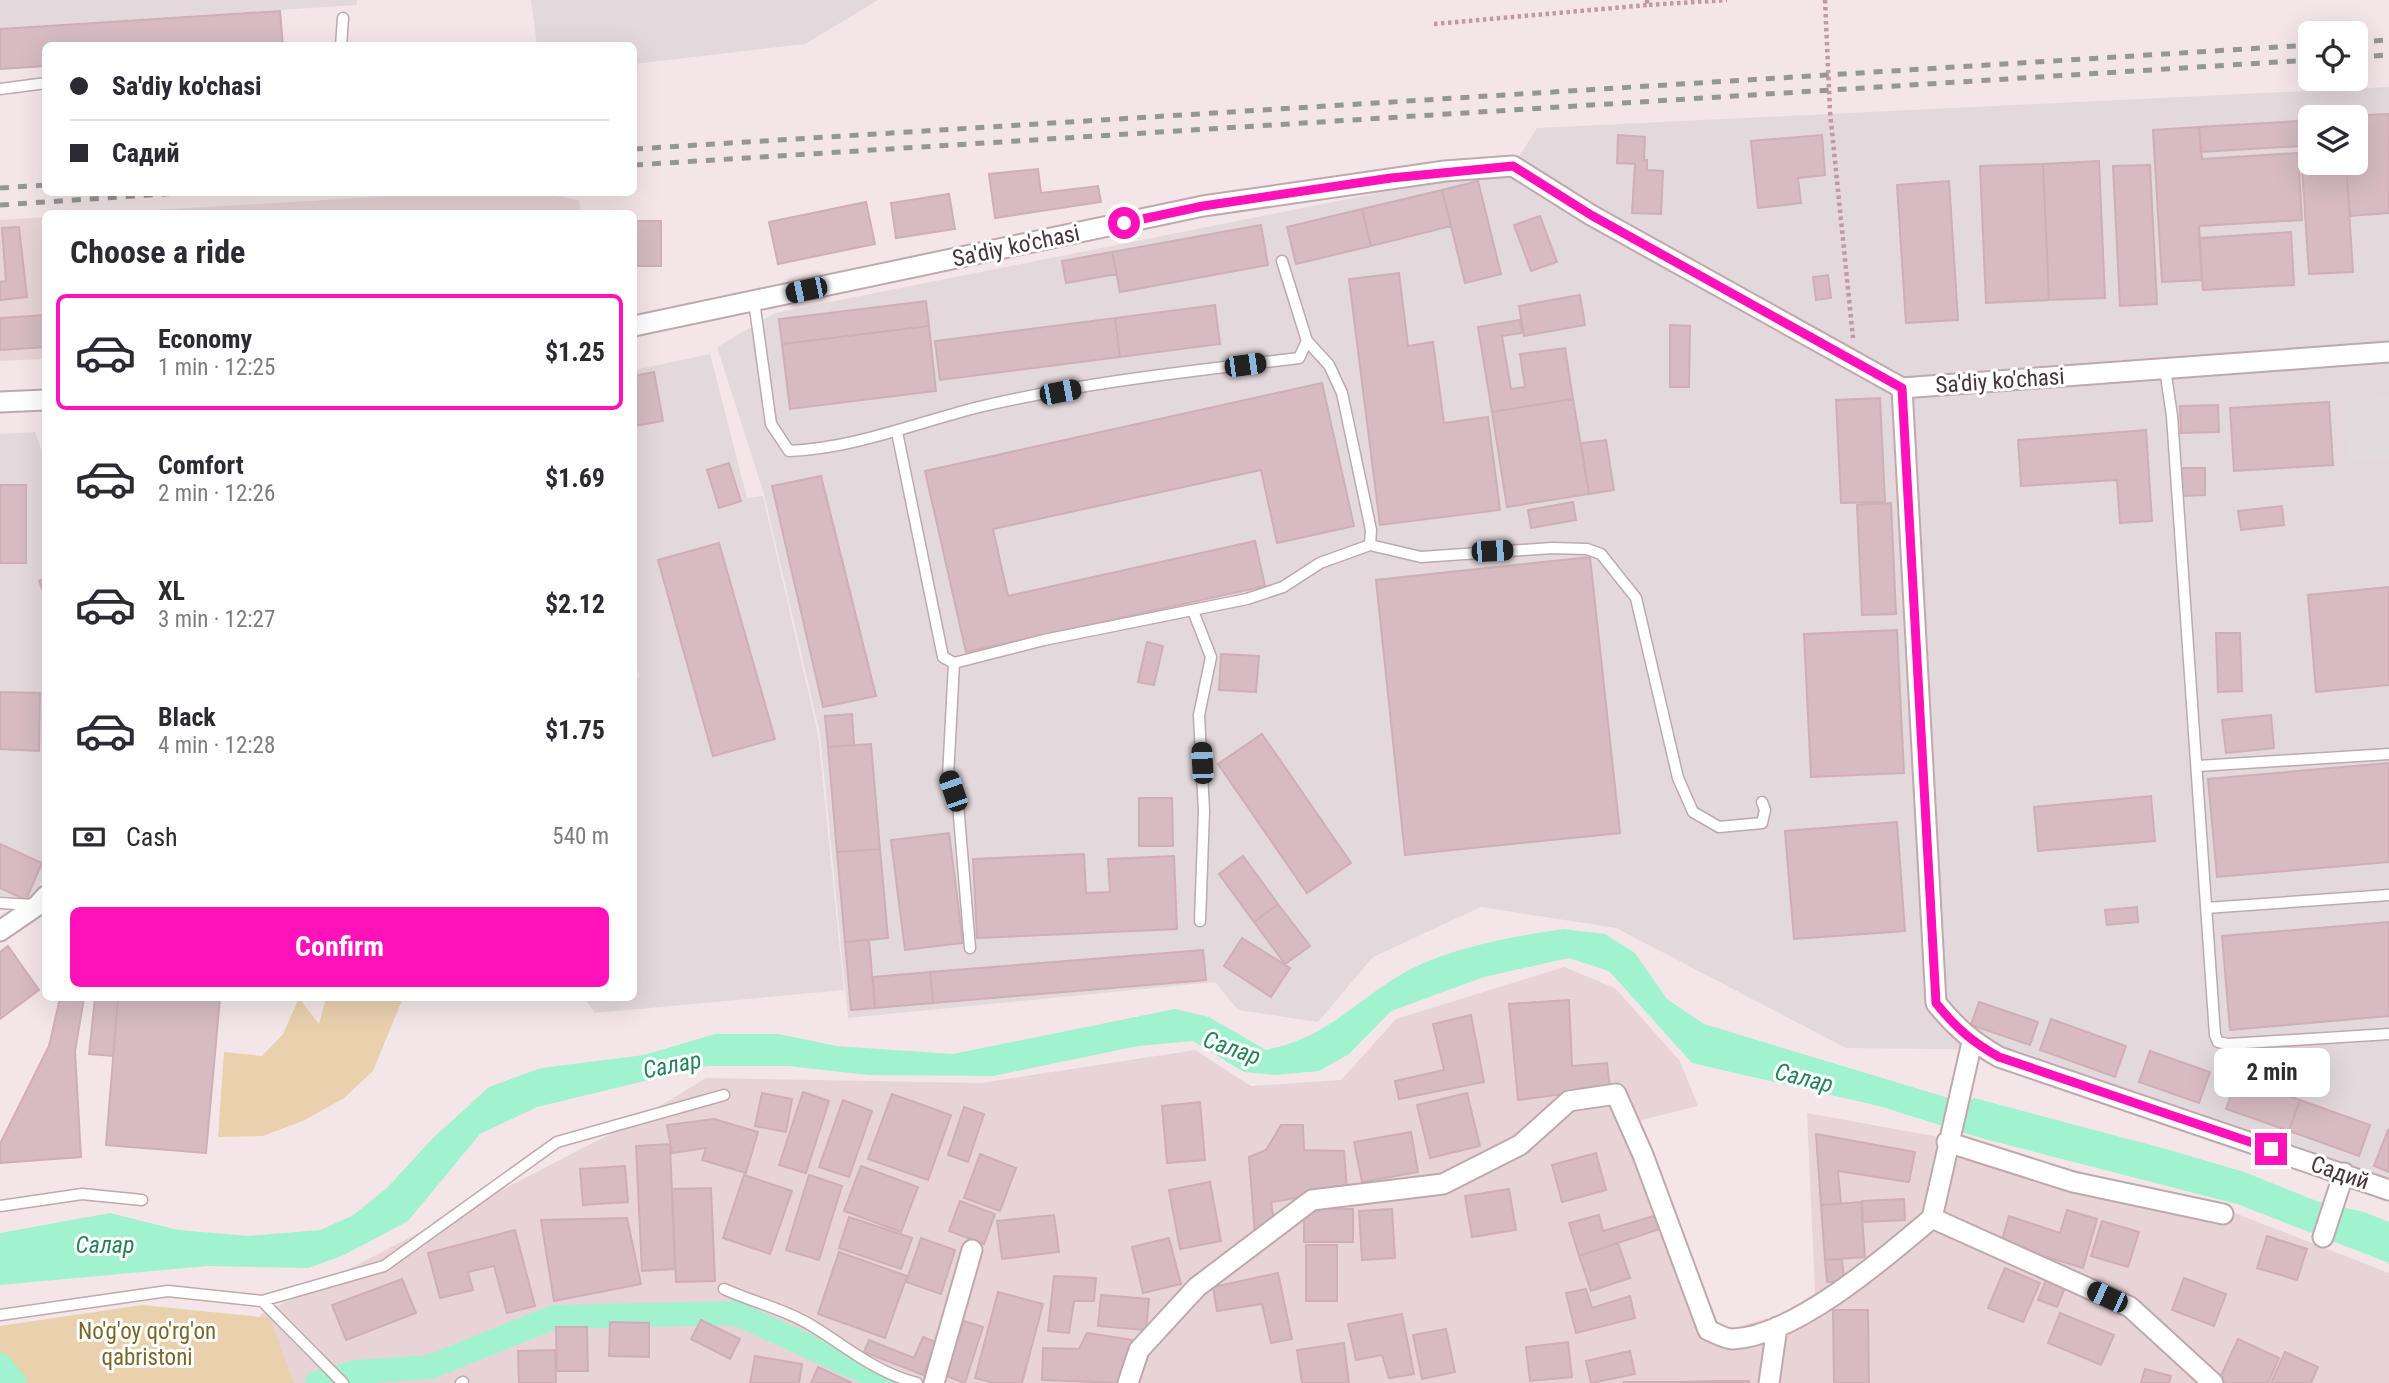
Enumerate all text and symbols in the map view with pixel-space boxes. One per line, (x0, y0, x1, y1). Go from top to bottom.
map controls (2298, 21, 2368, 175)
button: locate (2298, 21, 2368, 91)
text: Sa'diy ko'chasi (112, 71, 262, 101)
button: layers (2298, 105, 2368, 175)
text: Садий (112, 138, 180, 168)
route start (1108, 207, 1140, 239)
street label: Sa'diy ko'chasi (950, 219, 1082, 273)
text: Choose a ride (70, 233, 245, 271)
car (784, 275, 829, 305)
icon: car (74, 321, 137, 384)
text: Economy (158, 324, 252, 354)
text: $1.25 (545, 337, 605, 367)
car (1223, 352, 1268, 378)
text: 1 min · 12:25 (158, 354, 275, 381)
street label: Sa'diy ko'chasi (1935, 363, 2065, 399)
car (1038, 378, 1083, 406)
icon: car (74, 447, 137, 510)
text: Comfort (158, 450, 244, 480)
text: $1.69 (545, 463, 605, 493)
text: 2 min · 12:26 (158, 480, 275, 507)
car (1471, 539, 1514, 563)
icon: car (74, 573, 137, 636)
text: XL (158, 576, 185, 606)
text: $2.12 (545, 589, 605, 619)
text: 3 min · 12:27 (158, 606, 275, 633)
icon: car (74, 699, 137, 762)
text: Black (158, 702, 216, 732)
text: $1.75 (545, 715, 605, 745)
text: 4 min · 12:28 (158, 732, 275, 759)
car (1191, 741, 1214, 785)
car (937, 768, 970, 814)
icon: cash (70, 818, 108, 856)
text: Cash (126, 822, 178, 852)
text: 540 m (552, 823, 609, 850)
button: Confirm (70, 907, 609, 987)
water label: Салар (1200, 1025, 1264, 1071)
water label: Салар (640, 1046, 704, 1084)
callout: 2 min (2213, 1048, 2329, 1096)
water label: Салар (1772, 1057, 1836, 1099)
text: 2 min (2246, 1059, 2298, 1086)
route end (2255, 1133, 2287, 1165)
street label: Садий (2307, 1150, 2373, 1196)
water label: Салар (76, 1231, 134, 1259)
car (2084, 1279, 2131, 1315)
park label: No'g'oy qo'rg'on qabristoni (78, 1318, 216, 1371)

